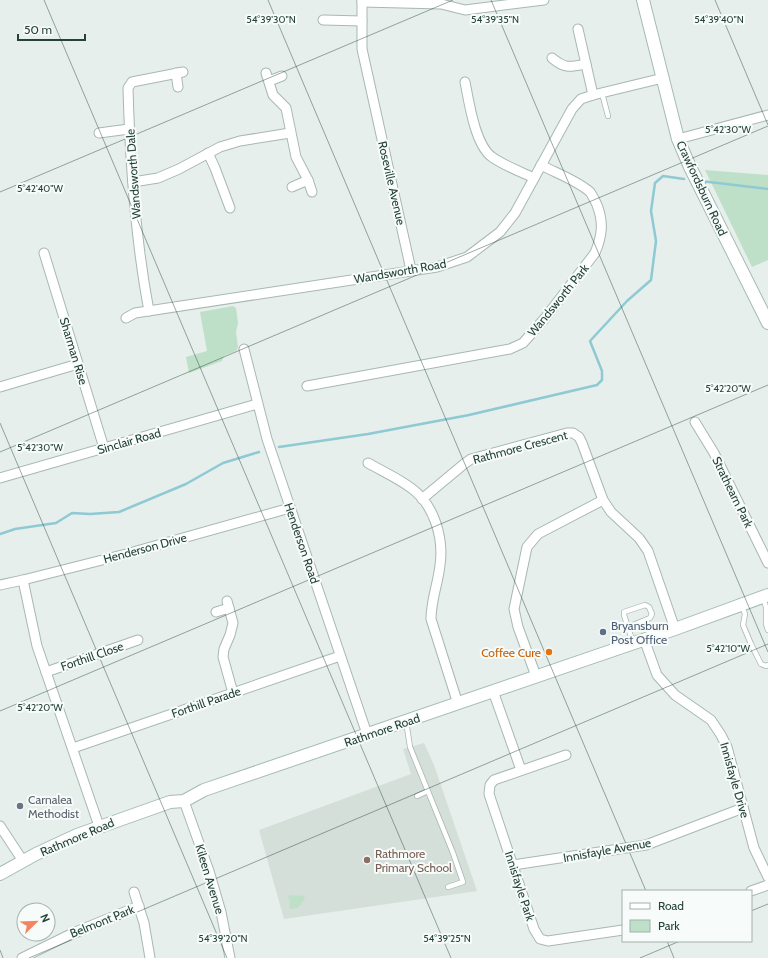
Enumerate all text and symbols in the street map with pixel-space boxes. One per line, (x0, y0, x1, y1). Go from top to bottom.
text: 54°39'30"N (246, 13, 296, 26)
text: 54°39'35"N (471, 13, 519, 26)
text: 54°39'40"N (694, 13, 744, 26)
scale bar (18, 16, 85, 42)
text: 50 m (24, 22, 52, 37)
text: 5°42'30"W (705, 123, 751, 136)
street label: Wandsworth Dale (122, 128, 144, 220)
street label: Crawfordsburn Road (673, 138, 731, 238)
street label: Roseville Avenue (375, 140, 409, 226)
text: 5°42'40"W (17, 182, 64, 195)
street label: Wandsworth Road (353, 256, 447, 286)
street label: Wandsworth Park (524, 260, 592, 339)
street label: Sharman Rise (57, 316, 91, 386)
text: 5°42'20"W (705, 382, 751, 395)
street label: Sinclair Road (96, 425, 162, 457)
street label: Rathmore Crescent (471, 427, 569, 467)
text: 5°42'30"W (17, 441, 63, 454)
street label: Strathearn Park (709, 454, 757, 531)
street label: Henderson Road (281, 500, 323, 586)
street label: Henderson Drive (102, 530, 188, 566)
place label: Bryansburn Post Office (611, 618, 669, 647)
marker: Bryansburn Post Office (598, 627, 608, 637)
street label: Forthill Close (59, 638, 125, 674)
text: 5°42'10"W (706, 642, 750, 655)
place label: Coffee Cure (481, 645, 541, 660)
marker: Coffee Cure (544, 647, 554, 657)
street label: Forthill Parade (169, 683, 243, 721)
text: 5°42'20"W (17, 701, 63, 714)
street label: Rathmore Road (342, 710, 422, 750)
street label: Innisfayle Drive (717, 740, 753, 820)
place label: Carnalea Methodist (28, 792, 79, 821)
marker: Carnalea Methodist (15, 801, 25, 811)
street label: Rathmore Road (38, 815, 116, 859)
street label: Innisfayle Avenue (562, 835, 652, 865)
street label: Kileen Avenue (192, 842, 228, 916)
place label: Rathmore Primary School (375, 846, 452, 875)
street label: Innisfayle Park (502, 849, 539, 923)
marker: Rathmore Primary School (362, 855, 372, 865)
legend (622, 890, 752, 942)
text: Road (658, 898, 684, 913)
street label: Belmont Park (68, 901, 137, 941)
north arrow (16, 902, 56, 942)
text: N (37, 912, 53, 924)
text: Park (658, 918, 680, 933)
text: 54°39'20"N (198, 932, 248, 945)
text: 54°39'25"N (423, 932, 471, 945)

